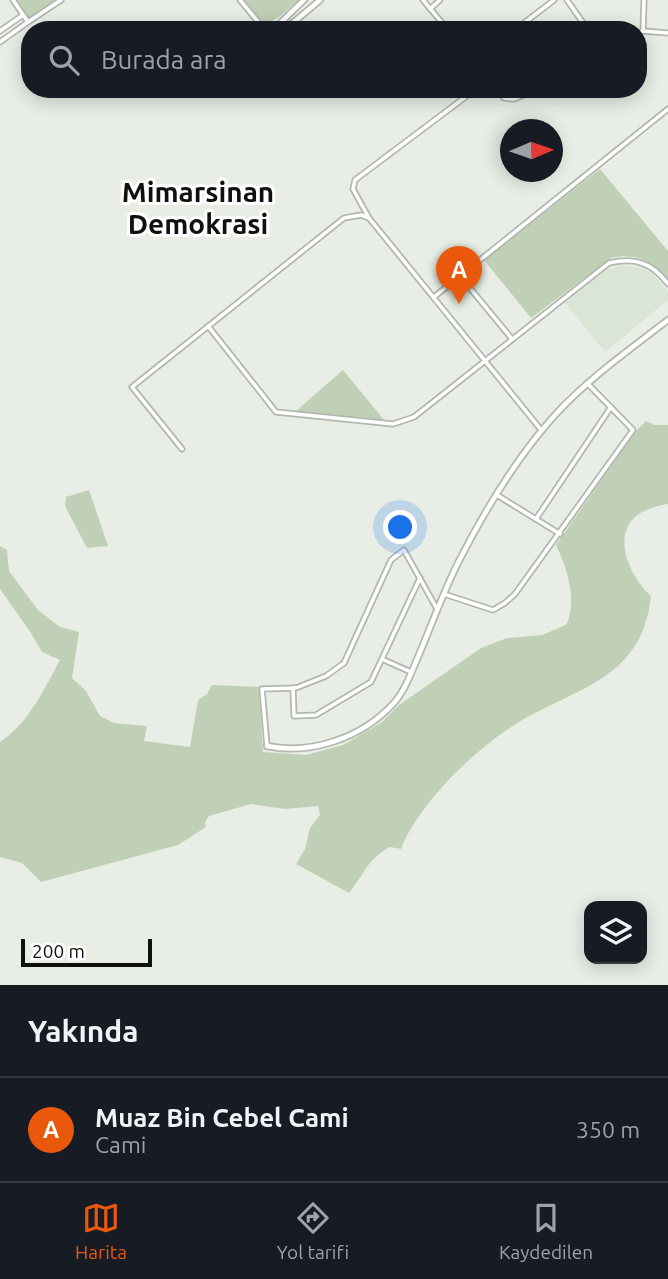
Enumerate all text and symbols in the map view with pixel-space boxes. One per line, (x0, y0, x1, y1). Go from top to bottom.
search box (21, 21, 647, 98)
icon: search (45, 41, 83, 79)
text: Burada ara (101, 45, 227, 74)
north arrow (500, 119, 563, 182)
district label: Mimarsinan Demokrasi (122, 176, 274, 239)
pin: A (436, 246, 482, 304)
your location (383, 510, 417, 544)
map controls (584, 901, 647, 964)
button: layers (584, 901, 647, 964)
scale bar (21, 936, 152, 968)
text: 200 m (32, 940, 85, 962)
text: Yakında (28, 1014, 139, 1048)
text: Muaz Bin Cebel Cami (95, 1103, 349, 1132)
text: A (43, 1117, 59, 1142)
text: 350 m (576, 1117, 640, 1142)
text: Cami (95, 1132, 146, 1157)
tab: Harita (75, 1199, 127, 1263)
tab: Yol tarifi (277, 1199, 349, 1263)
tab: Kaydedilen (499, 1199, 593, 1263)

